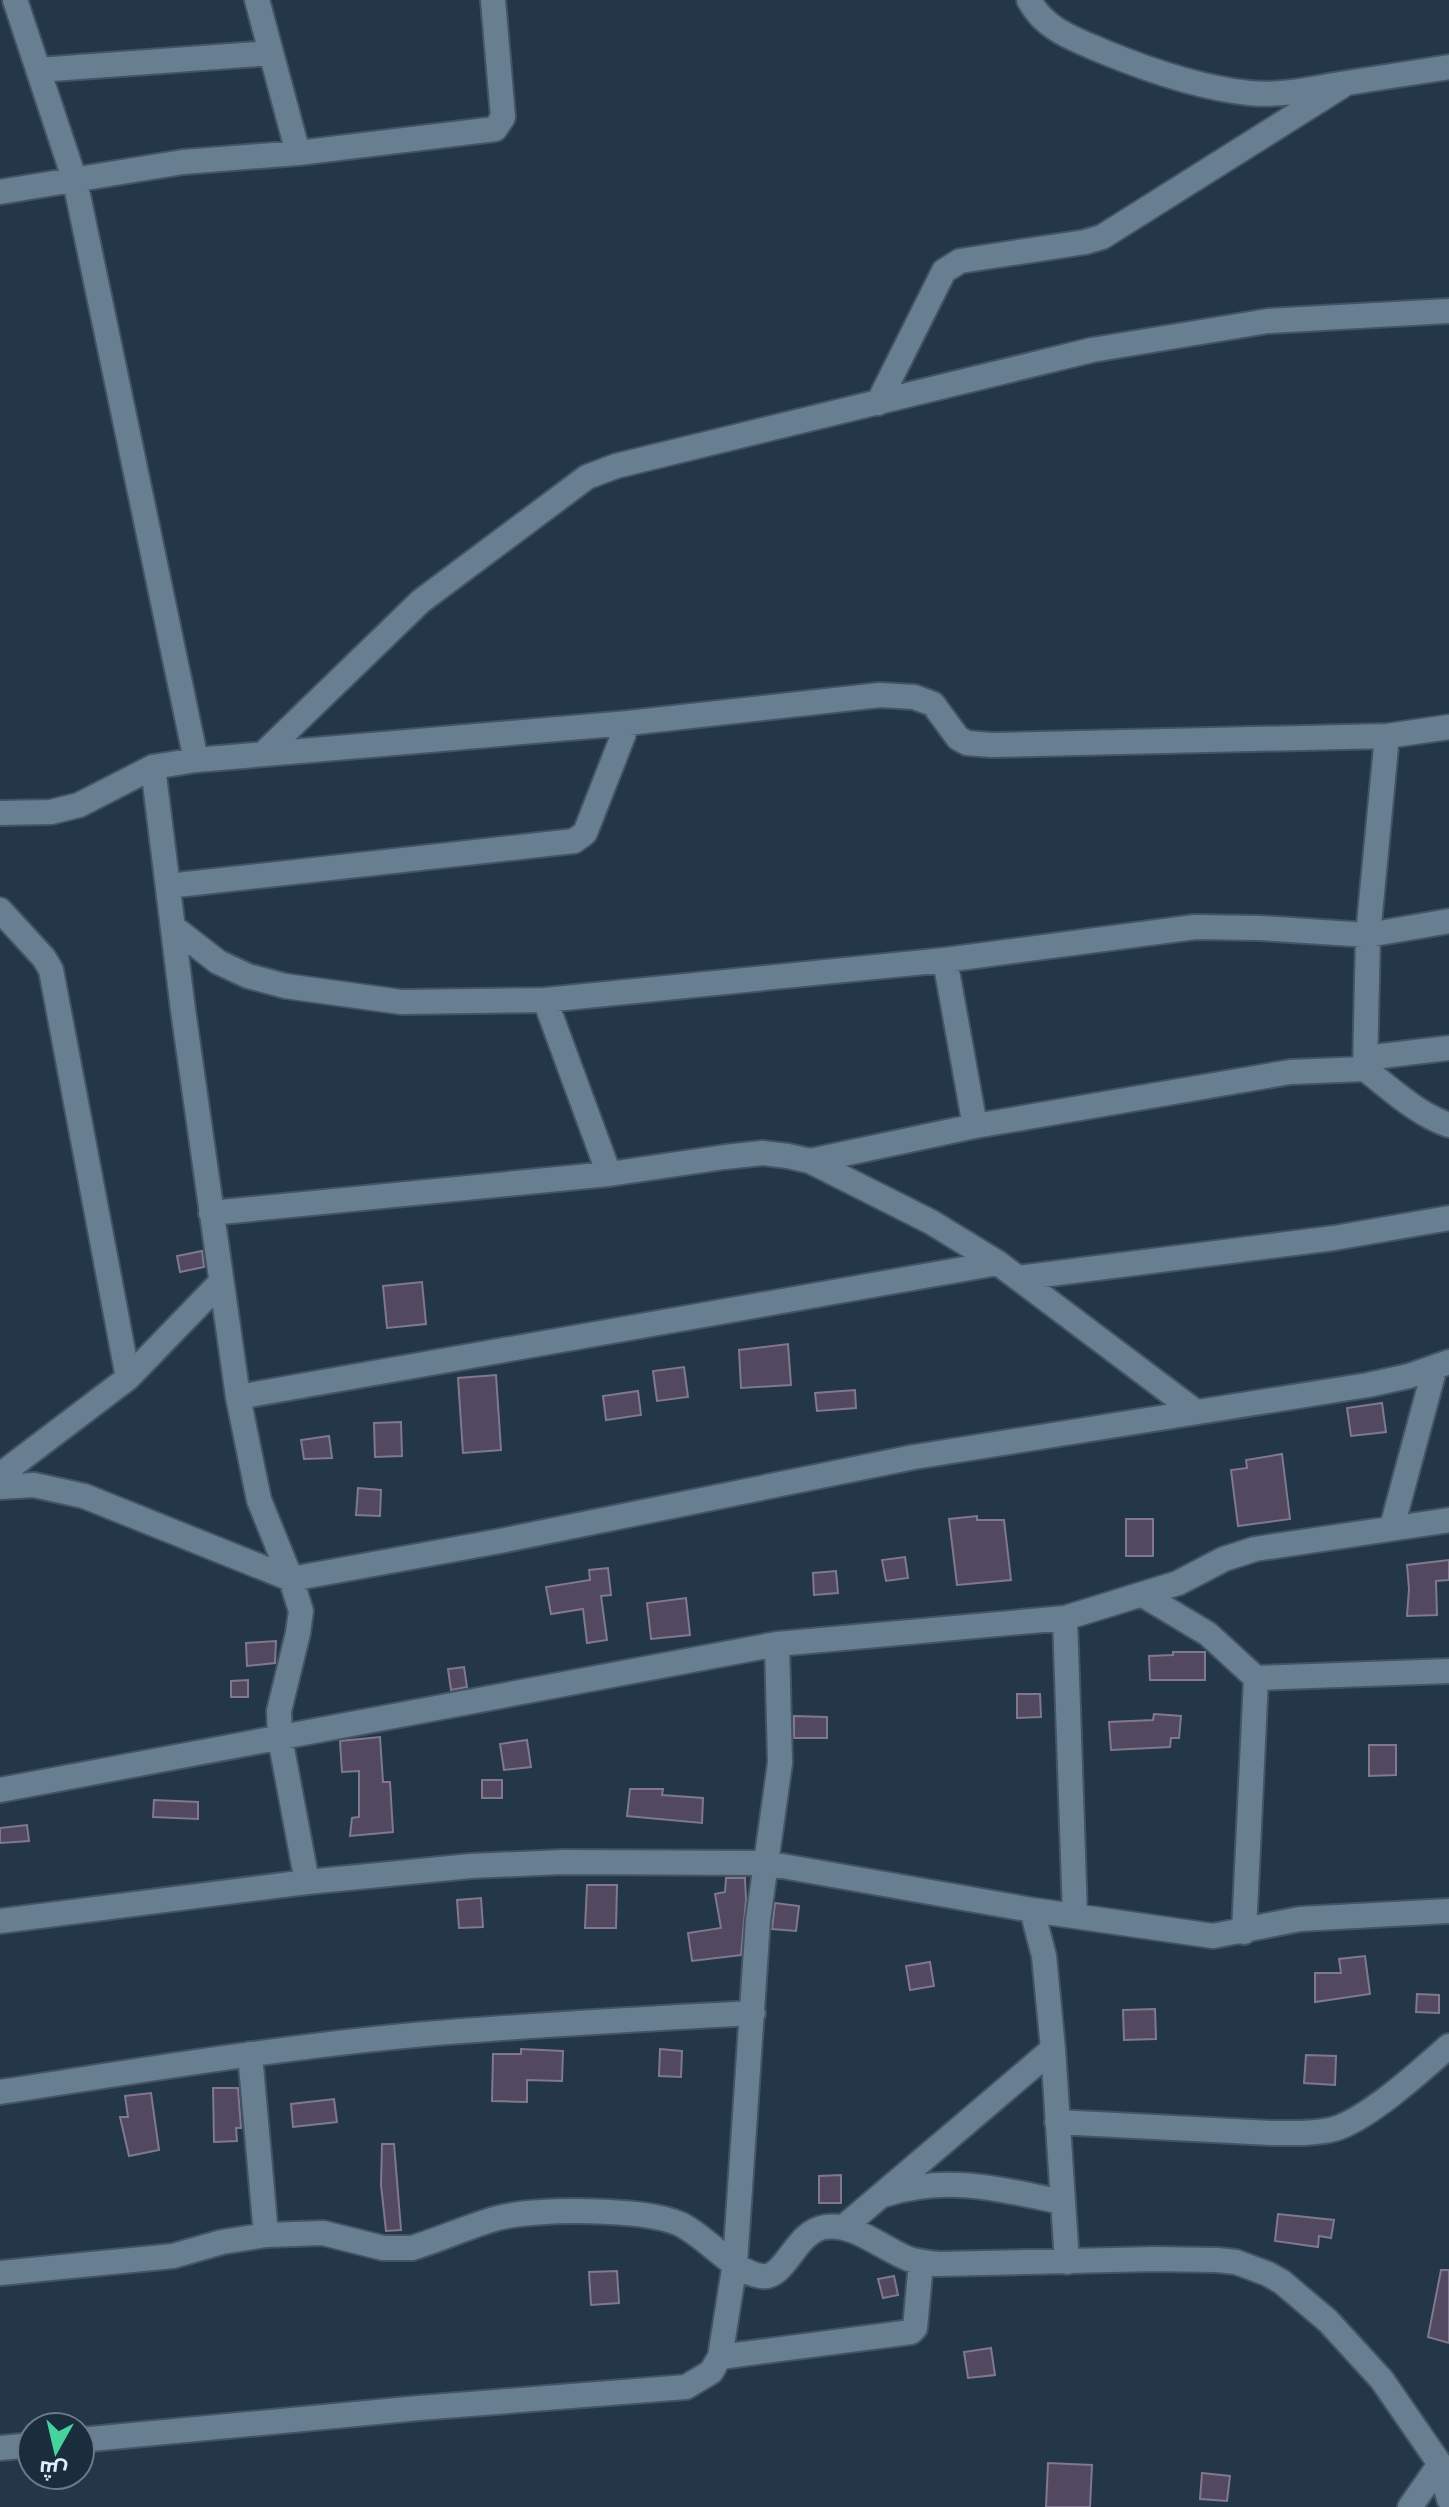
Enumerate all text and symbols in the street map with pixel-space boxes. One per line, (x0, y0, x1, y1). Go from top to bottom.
north arrow (16, 2411, 96, 2491)
text: ش (37, 2455, 69, 2487)

